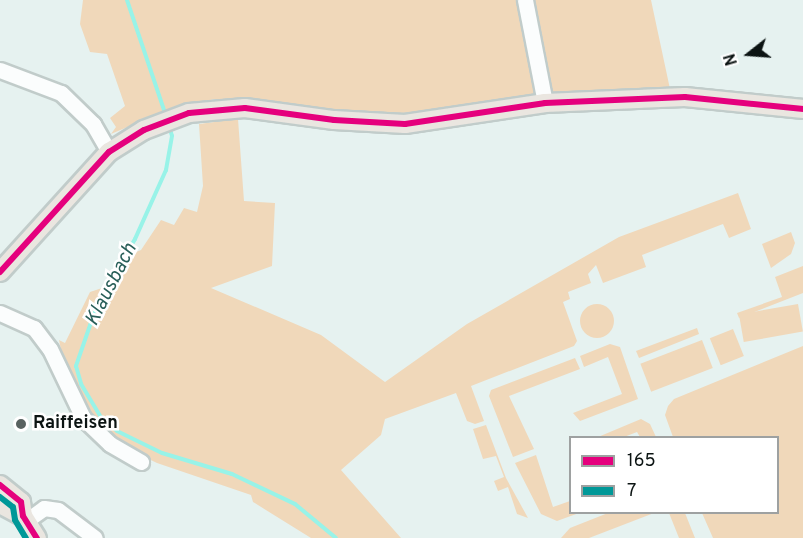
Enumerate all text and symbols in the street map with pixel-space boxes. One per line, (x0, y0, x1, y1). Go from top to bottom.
north arrow (719, 24, 779, 84)
text: N (721, 51, 743, 68)
water label: Klausbach (81, 240, 143, 330)
place label: Raiffeisen (33, 413, 118, 435)
marker: Raiffeisen (14, 417, 28, 431)
legend (569, 436, 779, 514)
text: 165 (627, 450, 656, 473)
text: 7 (627, 480, 636, 503)

